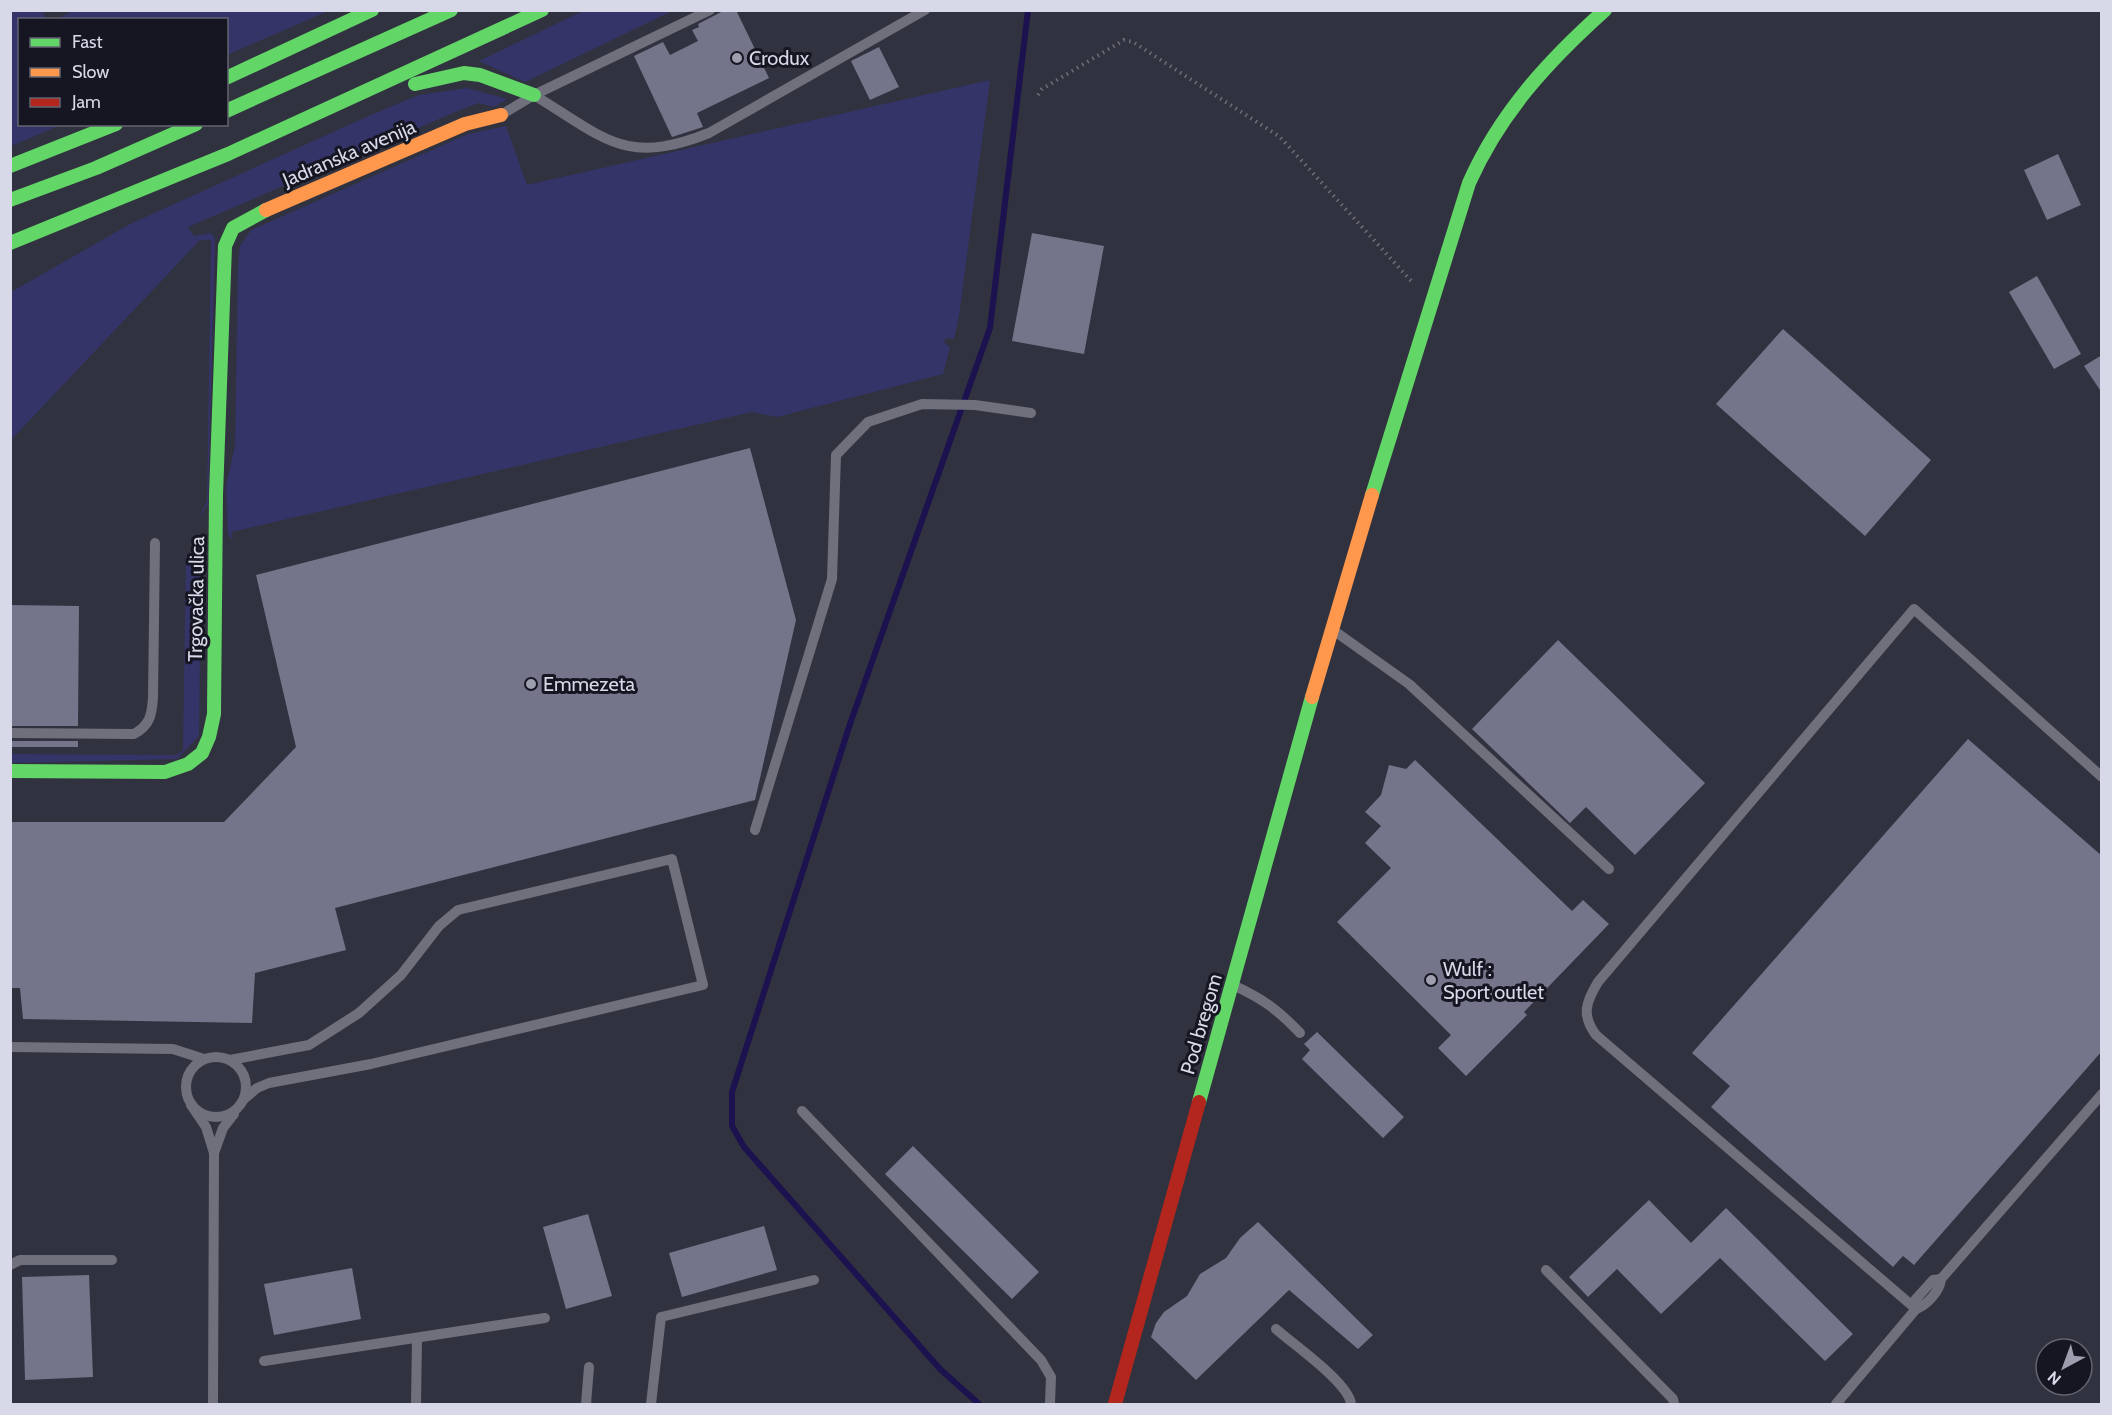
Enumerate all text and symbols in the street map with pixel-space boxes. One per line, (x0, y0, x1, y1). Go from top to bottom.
legend (18, 18, 228, 126)
text: Fast (72, 31, 103, 53)
place label: Crodux (749, 46, 810, 70)
marker: Crodux (730, 51, 744, 65)
text: Slow (72, 61, 109, 83)
text: Jam (71, 91, 101, 113)
street label: Jadranska avenija (278, 114, 420, 192)
street label: Trgovačka ulica (183, 536, 209, 662)
place label: Emmezeta (543, 672, 635, 696)
marker: Emmezeta (524, 677, 538, 691)
place label: Wulf : Sport outlet (1443, 957, 1544, 1004)
street label: Pod bregom (1175, 971, 1227, 1077)
marker: Wulf : Sport outlet (1424, 973, 1438, 987)
north arrow (2034, 1337, 2094, 1397)
text: N (2044, 1367, 2065, 1389)

